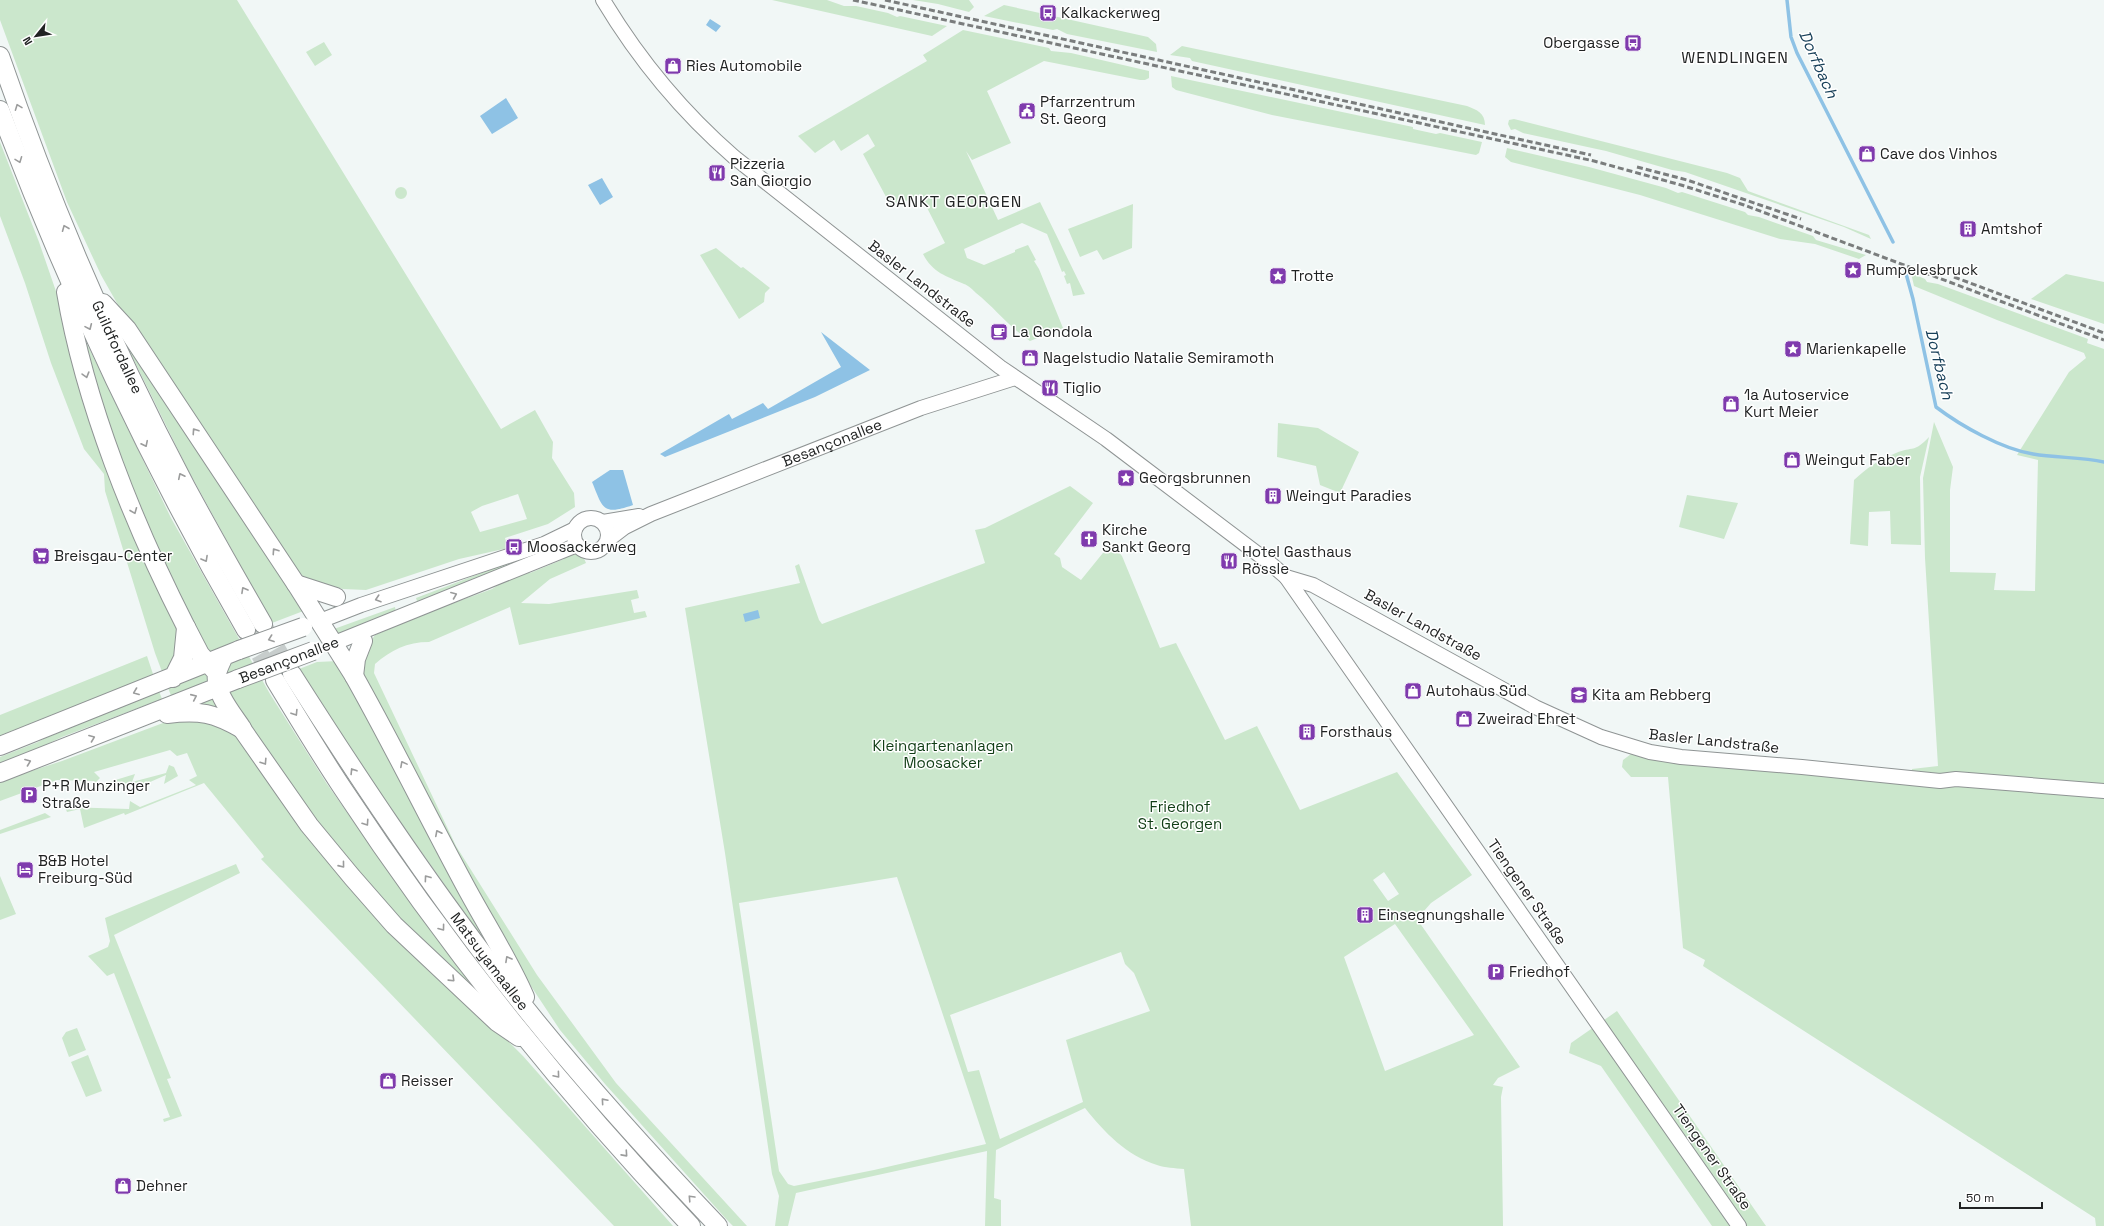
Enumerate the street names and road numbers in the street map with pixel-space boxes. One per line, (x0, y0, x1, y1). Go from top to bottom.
street label: Basler Landstraße (865, 236, 980, 332)
street label: Guildfordallee (88, 297, 147, 397)
street label: Besançonallee (779, 414, 885, 471)
street label: Basler Landstraße (1361, 584, 1485, 665)
street label: Besançonallee (236, 632, 342, 687)
street label: Basler Landstraße (1648, 724, 1780, 757)
street label: Tiengener Straße (1484, 835, 1571, 948)
street label: Matsuyamaallee (447, 908, 533, 1014)
street label: Tiengener Straße (1669, 1100, 1756, 1213)

